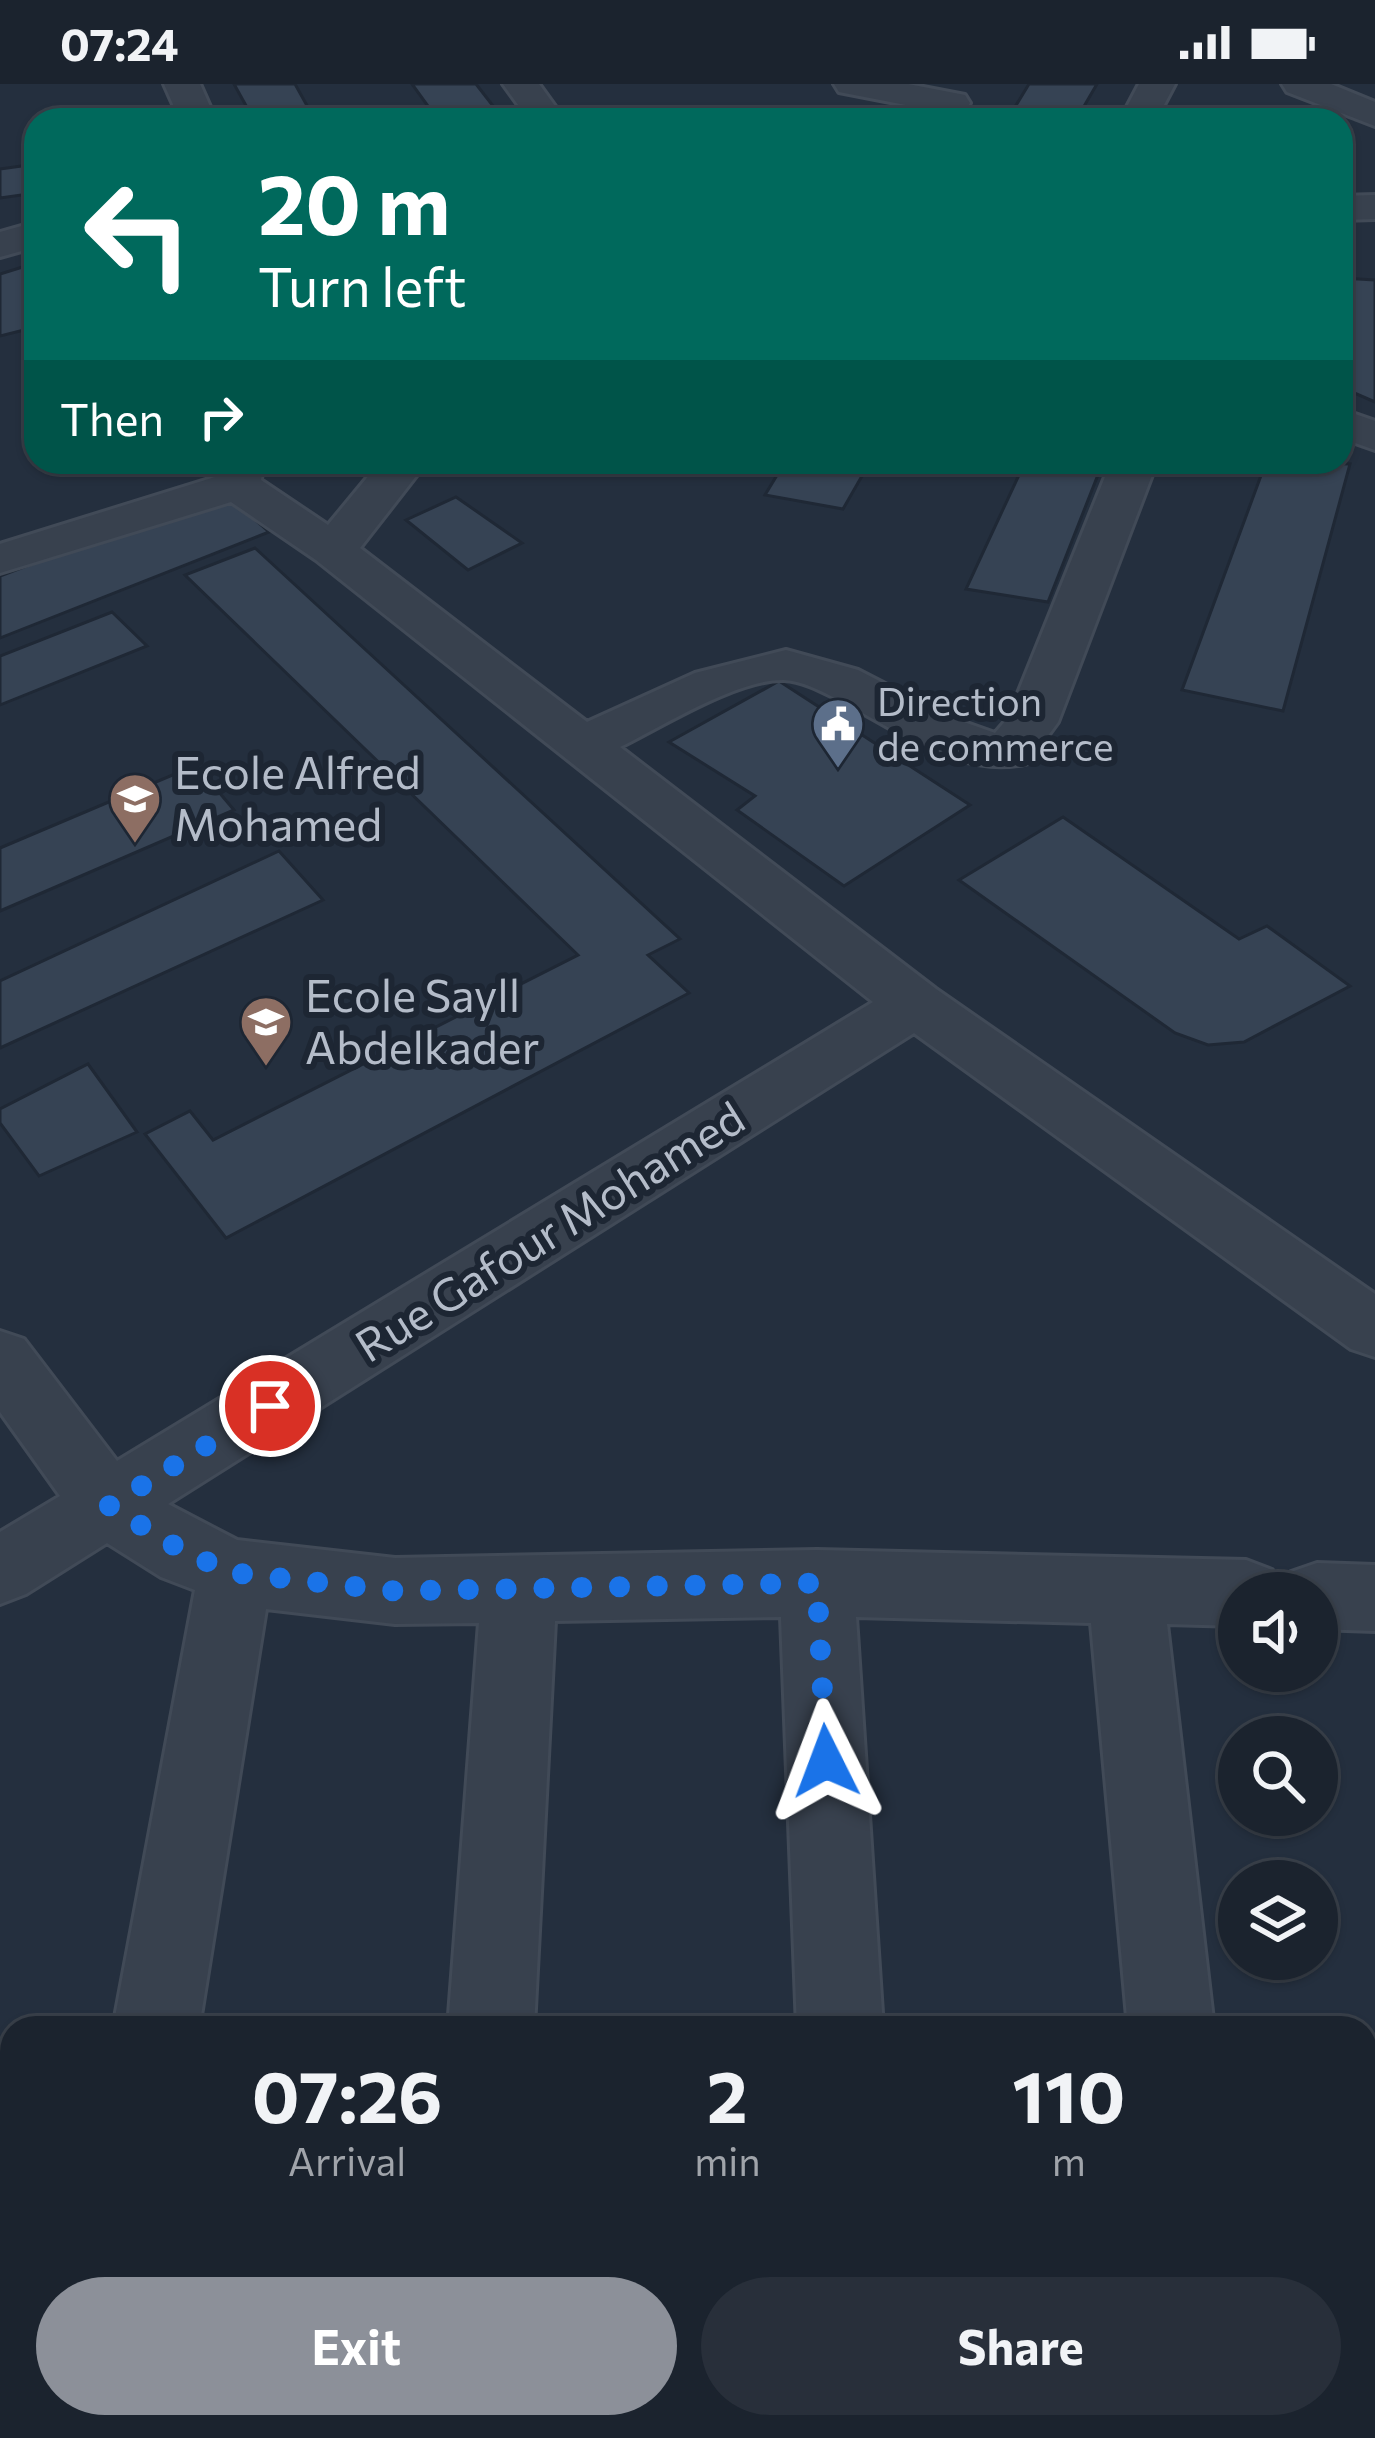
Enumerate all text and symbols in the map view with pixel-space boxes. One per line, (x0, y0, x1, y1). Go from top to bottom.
text: 07:24 (60, 15, 179, 70)
text: 20 m (258, 150, 450, 252)
icon: left (60, 156, 216, 312)
text: Turn left (258, 252, 466, 318)
icon: right (188, 384, 254, 450)
text: Then (60, 390, 164, 445)
place label: Direction de commerce (877, 676, 1114, 769)
public building icon: Direction de commerce (810, 696, 866, 770)
place label: Ecole Alfred Mohamed (174, 743, 421, 850)
school or university icon: Ecole Alfred Mohamed (107, 771, 163, 845)
place label: Ecole Sayll Abdelkader (305, 966, 539, 1073)
school or university icon: Ecole Sayll Abdelkader (238, 994, 294, 1068)
street label: Rue Gafour Mohamed (344, 1088, 753, 1372)
pin (219, 1355, 321, 1457)
icon: arrive (237, 1373, 303, 1439)
map controls (1218, 1572, 1338, 1980)
button: sound (1218, 1572, 1338, 1692)
position arrow (763, 1698, 889, 1824)
button: search (1218, 1716, 1338, 1836)
button: layers (1218, 1860, 1338, 1980)
text: 07:26 (252, 2050, 442, 2138)
text: 2 (707, 2050, 748, 2138)
text: 110 (1012, 2050, 1125, 2138)
text: Arrival (288, 2136, 406, 2184)
text: min (694, 2136, 761, 2184)
text: m (1052, 2136, 1086, 2184)
button: Exit (36, 2277, 677, 2415)
button: Share (701, 2277, 1341, 2415)

